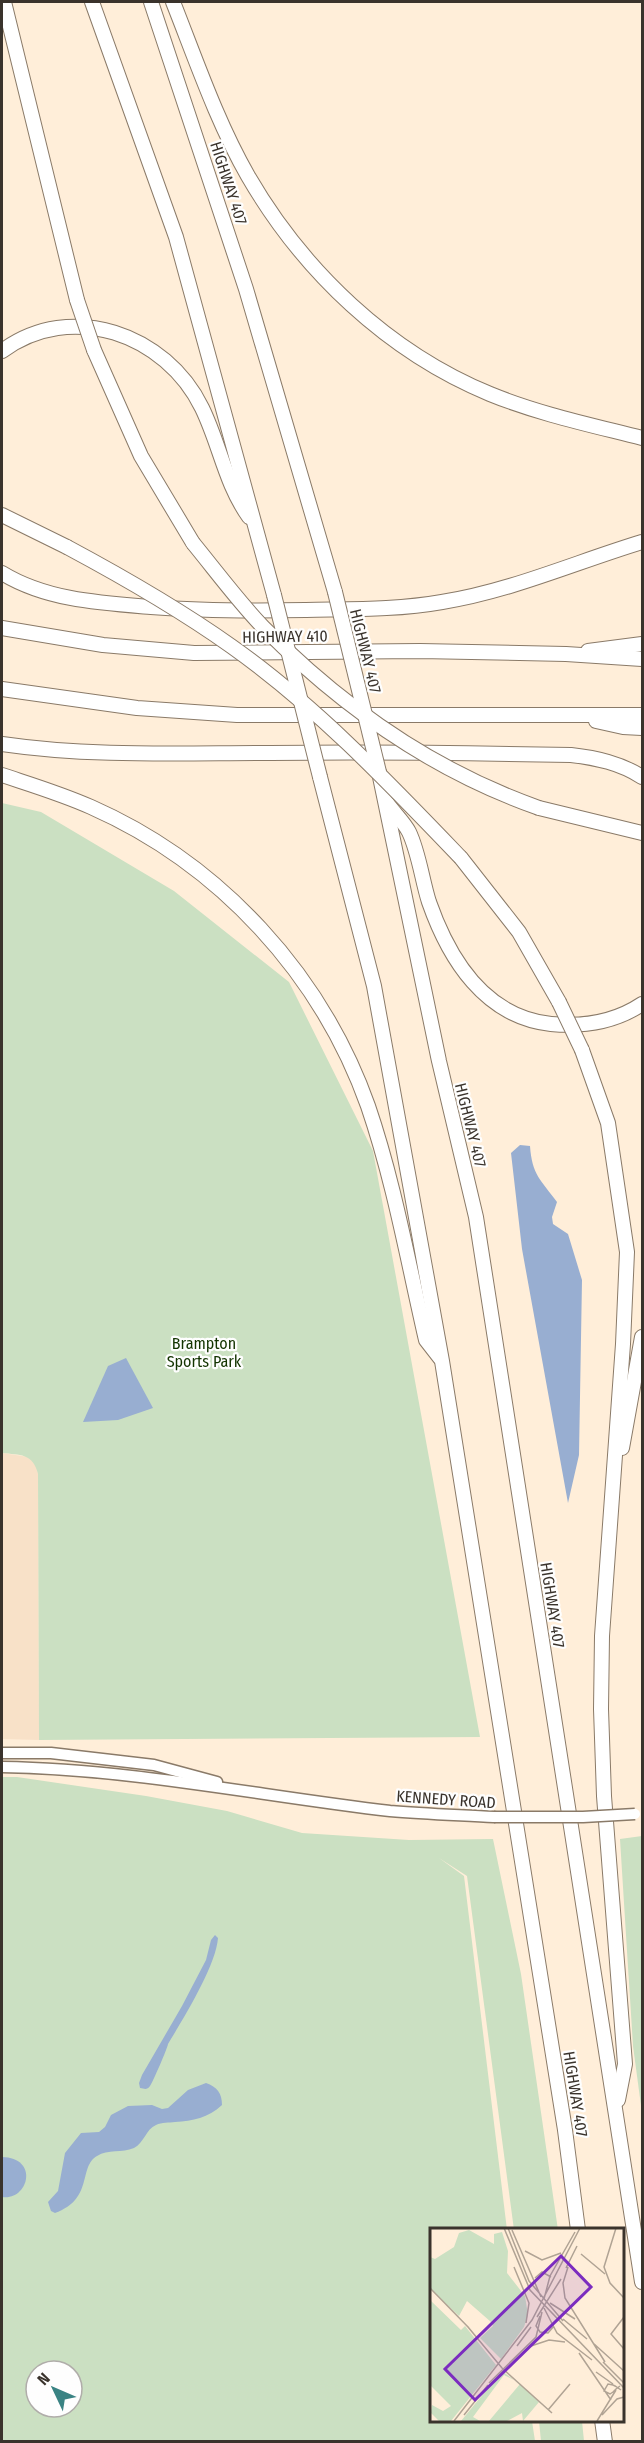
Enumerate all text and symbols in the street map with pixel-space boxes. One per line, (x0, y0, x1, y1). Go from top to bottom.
street label: HIGHWAY 407 (206, 139, 251, 228)
street label: HIGHWAY 407 (346, 607, 385, 696)
street label: HIGHWAY 410 (242, 626, 328, 647)
street label: HIGHWAY 407 (451, 1081, 490, 1170)
park label: Brampton Sports Park (167, 1334, 242, 1371)
street label: HIGHWAY 407 (536, 1561, 569, 1650)
street label: KENNEDY ROAD (396, 1787, 496, 1812)
street label: HIGHWAY 407 (559, 2050, 592, 2139)
inset map (430, 2228, 623, 2422)
north arrow (24, 2359, 84, 2419)
text: N (33, 2369, 54, 2389)

